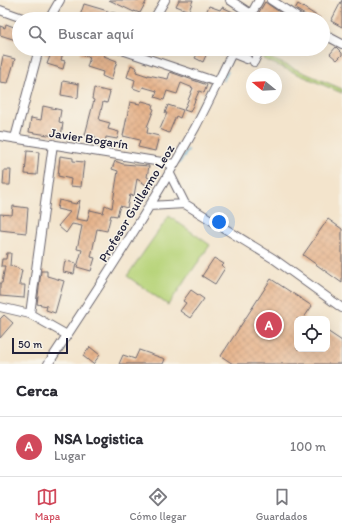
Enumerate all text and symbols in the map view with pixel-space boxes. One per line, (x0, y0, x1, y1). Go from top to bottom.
search box (12, 12, 330, 56)
icon: search (26, 23, 48, 45)
text: Buscar aquí (58, 25, 134, 43)
north arrow (246, 68, 282, 104)
street label: Javier Bogarín (48, 125, 130, 152)
street label: Profesor Guillermo Leoz (95, 142, 178, 265)
your location (209, 212, 229, 232)
pin: A (256, 310, 282, 340)
map controls (294, 316, 330, 352)
button: locate (294, 316, 330, 352)
scale bar (12, 336, 68, 355)
text: 50 m (18, 338, 42, 351)
text: Cerca (16, 380, 58, 400)
text: NSA Logistica (54, 430, 143, 448)
text: A (25, 439, 33, 454)
text: 100 m (290, 439, 326, 454)
text: Lugar (54, 448, 86, 463)
tab: Mapa (35, 486, 60, 523)
tab: Cómo llegar (130, 486, 187, 523)
tab: Guardados (256, 486, 307, 523)

